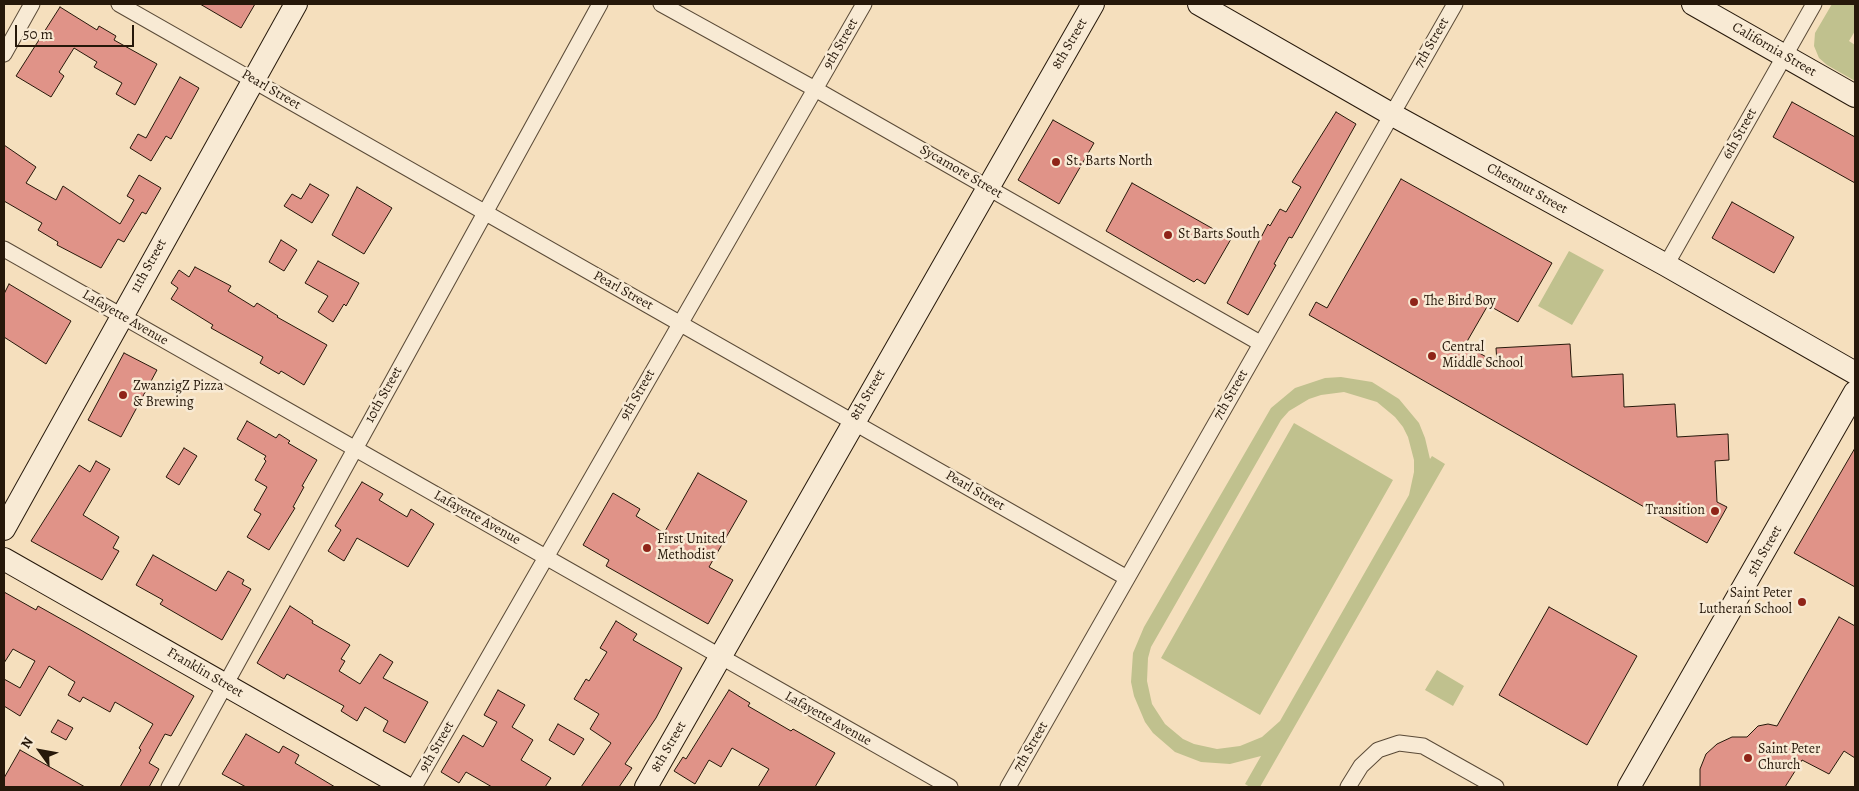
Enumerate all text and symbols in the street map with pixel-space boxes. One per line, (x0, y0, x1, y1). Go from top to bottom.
scale bar (18, 15, 136, 47)
street label: 7th Street (1411, 15, 1453, 71)
street label: 9th Street (820, 16, 862, 72)
street label: 8th Street (1049, 16, 1091, 72)
street label: California Street (1729, 19, 1819, 81)
text: 50 m (23, 24, 53, 44)
street label: Pearl Street (238, 66, 304, 114)
street label: 6th Street (1719, 106, 1761, 162)
street label: Sycamore Street (917, 142, 1005, 202)
place label: St. Barts North (1066, 154, 1153, 170)
marker: St. Barts North (1050, 156, 1062, 168)
street label: Chestnut Street (1484, 160, 1570, 218)
place label: St Barts South (1178, 227, 1260, 243)
marker: St Barts South (1162, 229, 1174, 241)
street label: 11th Street (127, 236, 171, 296)
street label: Pearl Street (590, 268, 656, 314)
street label: Lafayette Avenue (79, 287, 171, 349)
place label: The Bird Boy (1424, 294, 1496, 310)
marker: The Bird Boy (1408, 296, 1420, 308)
place label: Central Middle School (1442, 340, 1523, 372)
marker: Central Middle School (1426, 350, 1438, 362)
street label: 10th Street (362, 364, 406, 426)
street label: 9th Street (617, 367, 659, 423)
street label: 8th Street (847, 367, 889, 423)
street label: 7th Street (1210, 367, 1252, 423)
place label: ZwanzigZ Pizza & Brewing (133, 379, 224, 412)
marker: ZwanzigZ Pizza & Brewing (117, 389, 129, 401)
street label: Pearl Street (942, 467, 1008, 515)
street label: Lafayette Avenue (431, 487, 523, 549)
place label: Transition (1646, 503, 1705, 519)
marker: Transition (1709, 505, 1721, 517)
street label: 5th Street (1744, 523, 1786, 579)
place label: First United Methodist (657, 532, 726, 564)
marker: First United Methodist (641, 542, 653, 554)
place label: Saint Peter Lutheran School (1699, 586, 1792, 618)
marker: Saint Peter Lutheran School (1796, 596, 1808, 608)
street label: Franklin Street (164, 644, 246, 702)
street label: Lafayette Avenue (782, 688, 874, 750)
street label: 9th Street (416, 719, 458, 775)
street label: 8th Street (648, 719, 690, 775)
street label: 7th Street (1010, 719, 1052, 775)
north arrow (15, 726, 65, 776)
text: N (16, 733, 38, 752)
place label: Saint Peter Church (1758, 742, 1820, 774)
marker: Saint Peter Church (1742, 752, 1754, 764)

